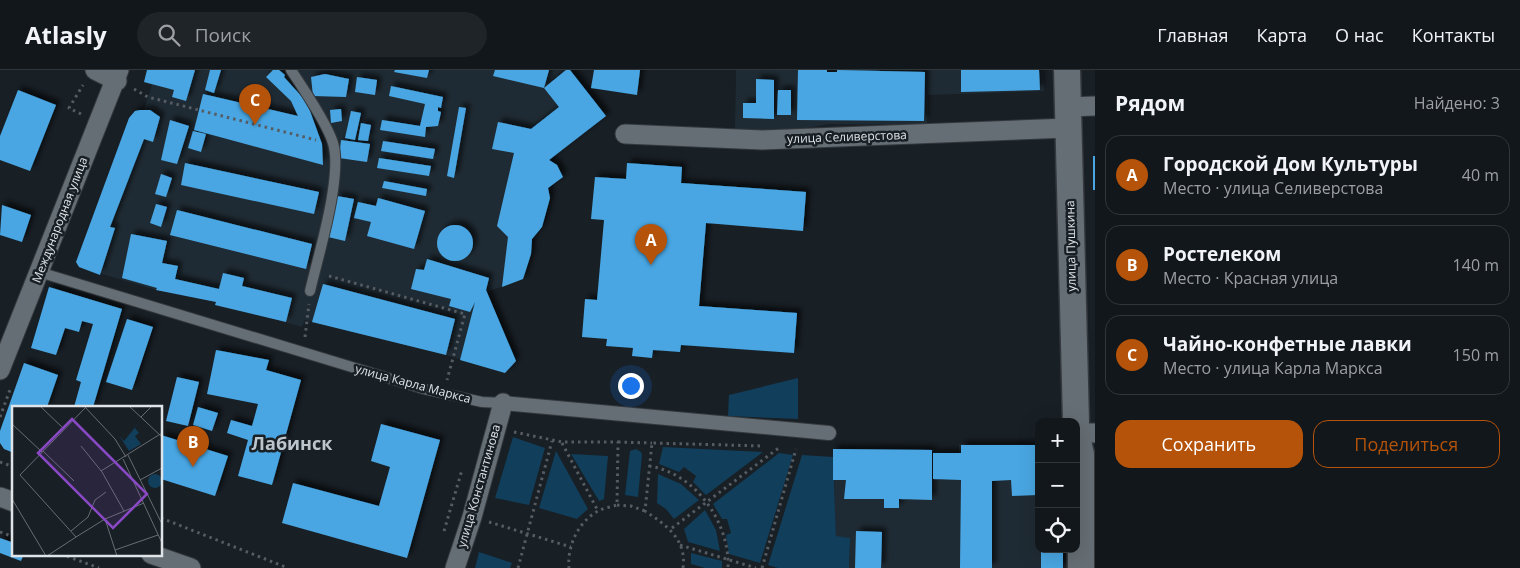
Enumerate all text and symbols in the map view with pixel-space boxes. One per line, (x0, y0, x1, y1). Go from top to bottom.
search box (137, 12, 487, 57)
text: Atlasly (25, 18, 107, 51)
icon: search (155, 21, 183, 49)
text: Поиск (195, 22, 251, 48)
text: Главная (1157, 23, 1229, 47)
text: Карта (1257, 23, 1307, 47)
text: О нас (1335, 23, 1384, 47)
text: Контакты (1412, 23, 1495, 47)
pin: C (239, 84, 271, 125)
text: Рядом (1115, 89, 1185, 117)
text: Найдено: 3 (1414, 92, 1500, 114)
street label: улица Селиверстова (787, 126, 907, 147)
text: Городской Дом Культуры (1163, 151, 1418, 177)
street label: Международная улица (28, 154, 91, 285)
text: A (1126, 164, 1138, 186)
text: 40 m (1462, 164, 1499, 186)
text: Место · улица Селиверстова (1163, 177, 1383, 199)
street label: улица Пушкина (1061, 200, 1080, 292)
pin: A (635, 224, 667, 265)
text: Ростелеком (1163, 241, 1281, 267)
text: B (1127, 254, 1137, 276)
text: 140 m (1453, 254, 1499, 276)
text: Место · Красная улица (1163, 267, 1338, 289)
text: Чайно-конфетные лавки (1163, 331, 1412, 357)
text: C (1127, 344, 1137, 366)
text: 150 m (1453, 344, 1499, 366)
text: Место · улица Карла Маркса (1163, 357, 1383, 379)
street label: улица Карла Маркса (353, 360, 473, 407)
your location (618, 373, 644, 399)
inset map (12, 406, 162, 556)
map controls (1035, 418, 1080, 553)
button: + (1035, 418, 1080, 463)
button: Сохранить (1115, 420, 1303, 468)
button: Поделиться (1313, 420, 1500, 468)
street label: улица Константинова (453, 422, 504, 549)
pin: B (177, 426, 209, 467)
district label: Лабинск (252, 431, 333, 455)
button: − (1035, 463, 1080, 508)
button: locate (1035, 508, 1080, 553)

